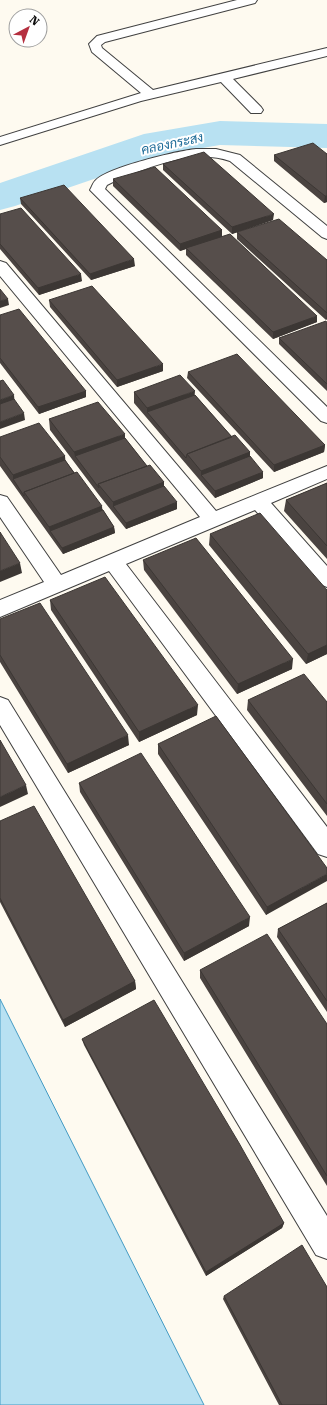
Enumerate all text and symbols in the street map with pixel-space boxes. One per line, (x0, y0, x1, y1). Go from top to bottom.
north arrow (8, 8, 48, 48)
text: N (27, 13, 42, 29)
water label: คลองกระสง (140, 130, 205, 157)

